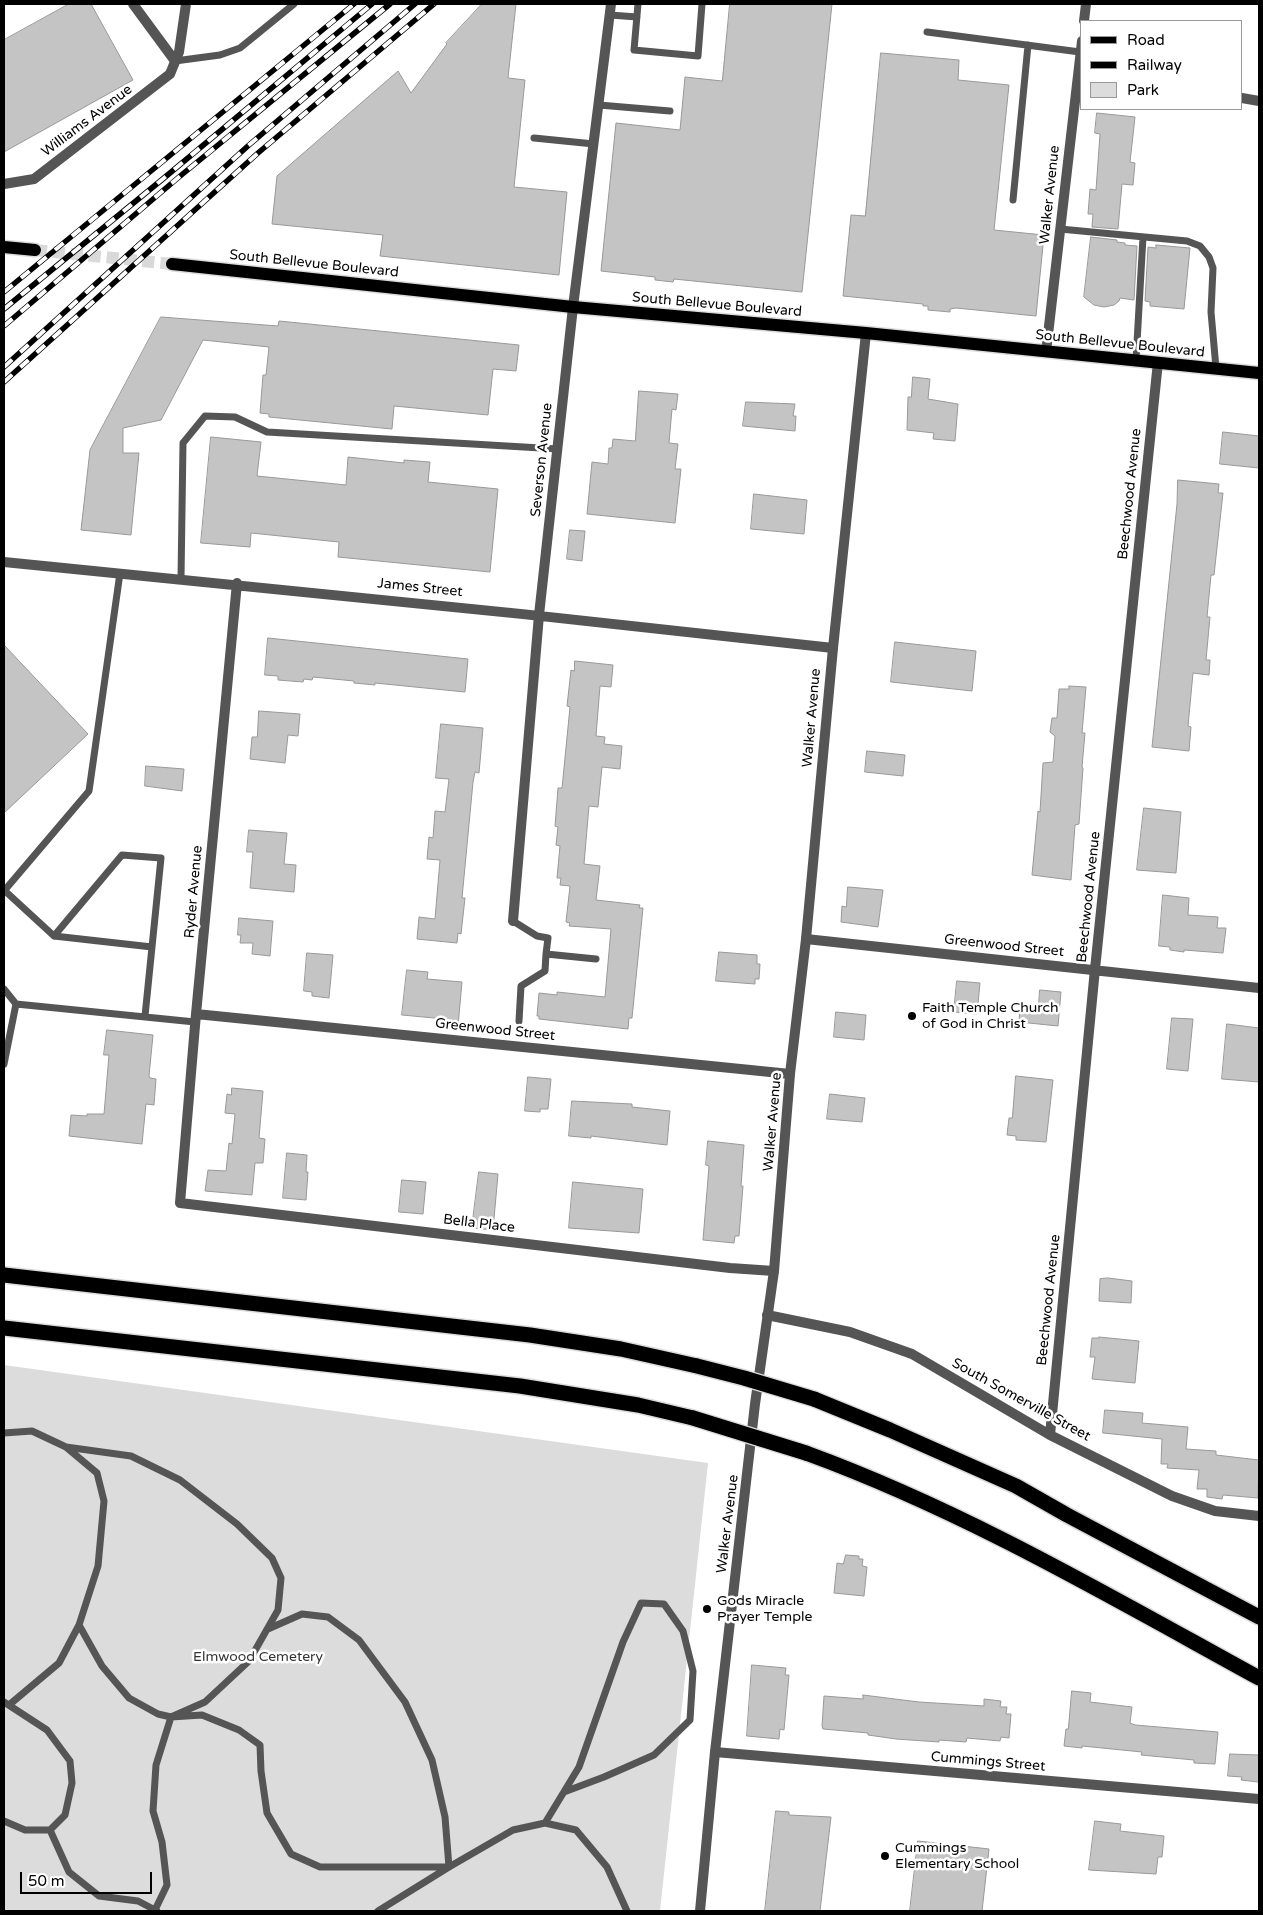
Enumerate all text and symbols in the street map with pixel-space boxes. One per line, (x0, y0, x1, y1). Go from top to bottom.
legend (1080, 20, 1243, 110)
text: Road (1127, 31, 1165, 49)
text: Railway (1127, 56, 1182, 74)
street label: Williams Avenue (38, 81, 136, 161)
text: Park (1127, 81, 1159, 99)
street label: Walker Avenue (1036, 145, 1064, 245)
street label: South Bellevue Boulevard (228, 247, 400, 281)
street label: South Bellevue Boulevard (631, 289, 803, 321)
street label: South Bellevue Boulevard (1034, 327, 1206, 361)
street label: Severson Avenue (528, 402, 556, 518)
street label: Beechwood Avenue (1115, 428, 1145, 560)
street label: James Street (377, 575, 463, 601)
street label: Walker Avenue (799, 668, 825, 768)
street label: Beechwood Avenue (1074, 831, 1104, 963)
street label: Ryder Avenue (182, 845, 206, 939)
street label: Greenwood Street (943, 931, 1065, 961)
place label: Faith Temple Church of God in Christ (922, 1000, 1058, 1032)
marker: Faith Temple Church of God in Christ (906, 1010, 918, 1022)
street label: Greenwood Street (434, 1015, 556, 1045)
street label: Walker Avenue (760, 1072, 786, 1172)
street label: Bella Place (442, 1211, 516, 1237)
street label: Beechwood Avenue (1034, 1234, 1064, 1366)
street label: South Somerville Street (949, 1355, 1093, 1445)
street label: Walker Avenue (714, 1474, 742, 1574)
place label: Gods Miracle Prayer Temple (717, 1593, 812, 1625)
marker: Gods Miracle Prayer Temple (701, 1603, 713, 1615)
park label: Elmwood Cemetery (193, 1649, 323, 1665)
street label: Cummings Street (930, 1749, 1046, 1775)
place label: Cummings Elementary School (895, 1840, 1019, 1872)
marker: Cummings Elementary School (879, 1850, 891, 1862)
scale bar (22, 1862, 155, 1894)
text: 50 m (28, 1872, 65, 1890)

